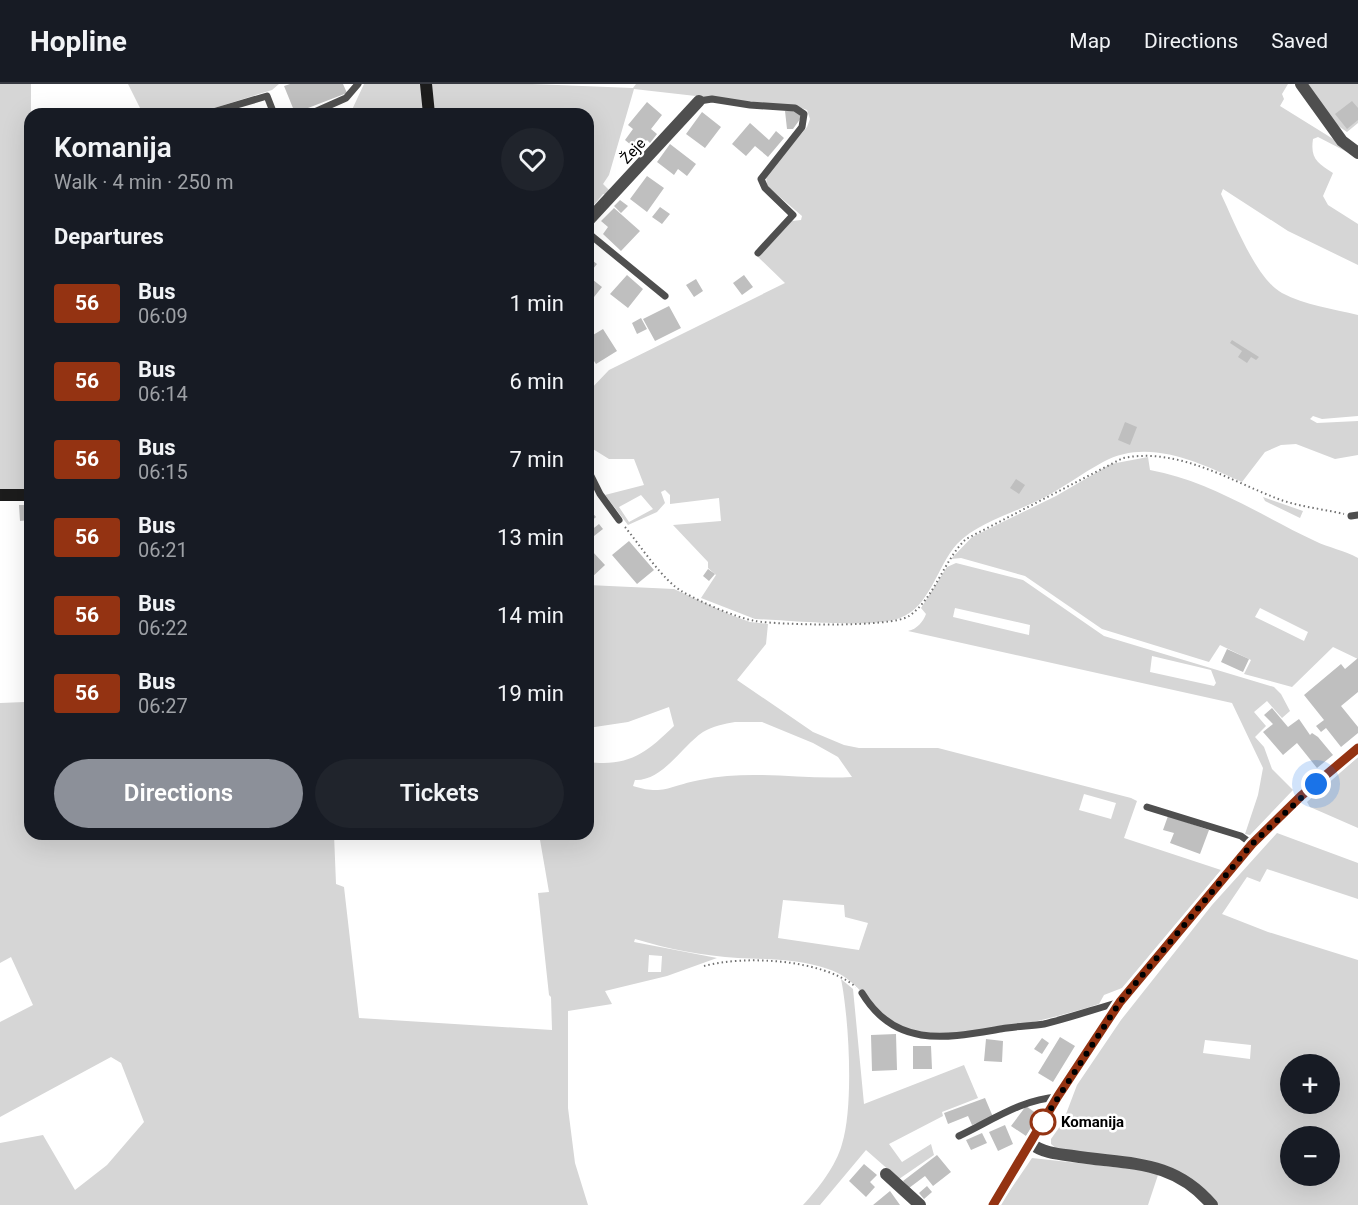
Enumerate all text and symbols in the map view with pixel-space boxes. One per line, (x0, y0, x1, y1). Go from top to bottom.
text: Hopline (30, 25, 127, 58)
text: Map (1069, 29, 1111, 53)
text: Directions (1144, 29, 1238, 53)
text: Saved (1271, 29, 1328, 53)
button: heart (501, 128, 564, 191)
text: Komanija (54, 131, 172, 164)
street label: Žeje (617, 134, 649, 168)
text: Walk · 4 min · 250 m (54, 170, 233, 194)
text: Departures (54, 224, 164, 249)
text: Bus (138, 279, 176, 304)
text: 56 (75, 291, 99, 315)
text: 1 min (509, 291, 564, 316)
text: 06:09 (138, 304, 188, 328)
text: Bus (138, 357, 176, 382)
text: 56 (75, 369, 99, 393)
text: 6 min (509, 369, 564, 394)
text: 06:14 (138, 382, 188, 406)
text: Bus (138, 435, 176, 460)
text: 56 (75, 447, 99, 471)
text: 7 min (509, 447, 564, 472)
text: 06:15 (138, 460, 188, 484)
text: Bus (138, 513, 176, 538)
text: 56 (75, 525, 99, 549)
text: 13 min (497, 525, 564, 550)
text: 06:21 (138, 538, 188, 562)
text: Bus (138, 591, 176, 616)
text: 56 (75, 603, 99, 627)
text: 14 min (497, 603, 564, 628)
text: 06:22 (138, 616, 188, 640)
text: Bus (138, 669, 176, 694)
text: 56 (75, 681, 99, 705)
text: 19 min (497, 681, 564, 706)
text: 06:27 (138, 694, 188, 718)
button: Directions (54, 759, 303, 828)
button: Tickets (315, 759, 564, 828)
your location (1301, 769, 1331, 799)
map controls (1280, 1054, 1340, 1186)
button: + (1280, 1054, 1340, 1114)
marker: Komanija (1030, 1109, 1056, 1135)
place label: Komanija (1061, 1113, 1124, 1131)
button: − (1280, 1126, 1340, 1186)

